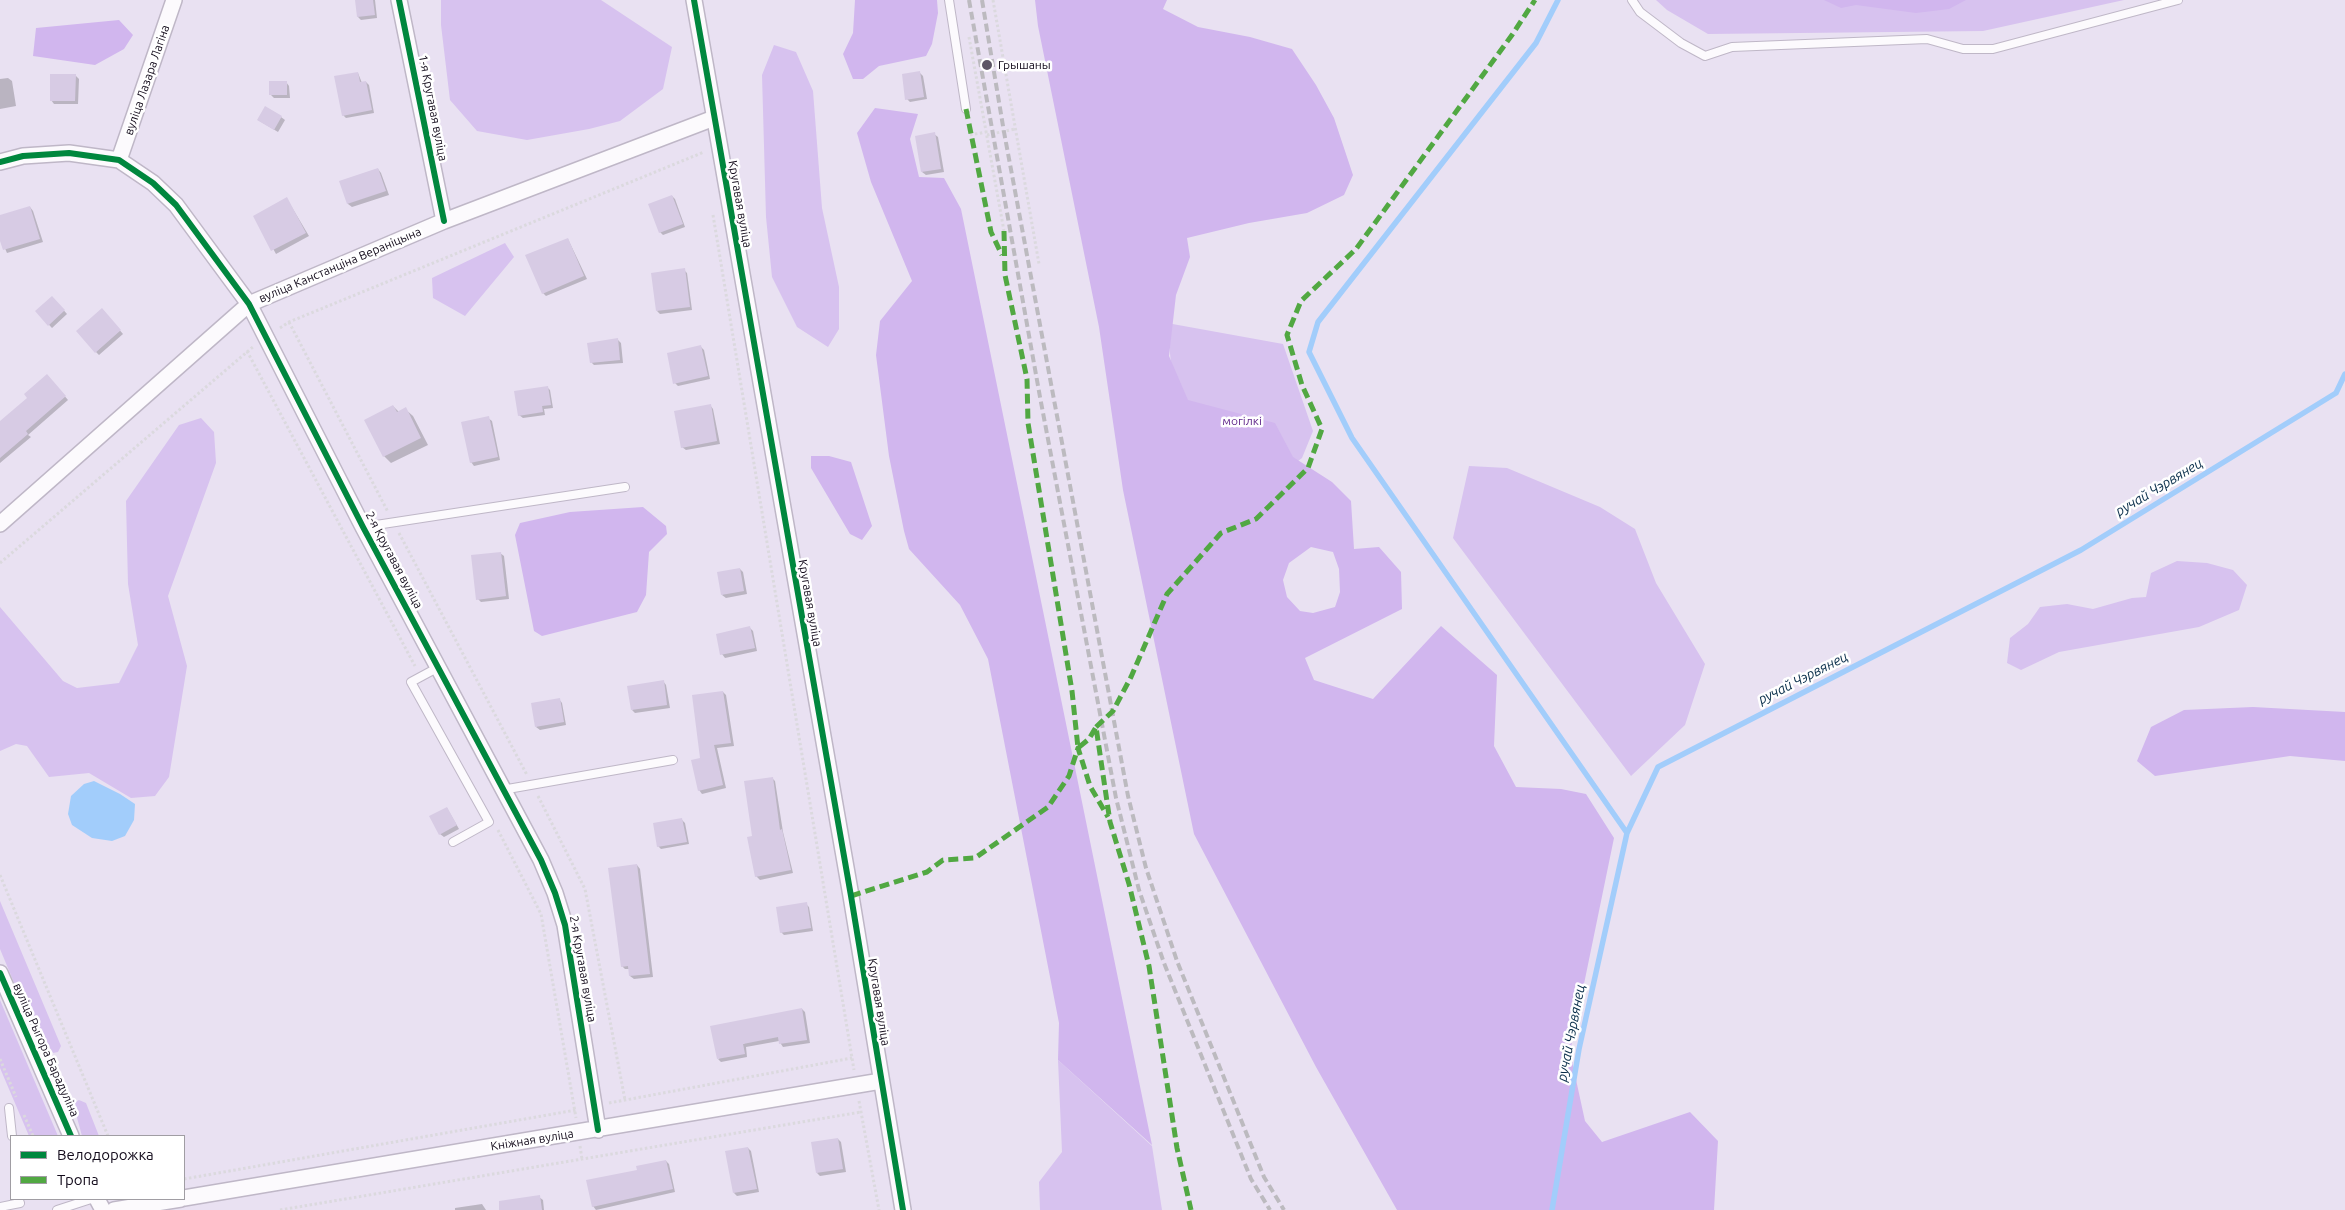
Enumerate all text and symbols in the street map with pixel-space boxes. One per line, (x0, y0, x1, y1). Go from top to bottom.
street label: вуліца Лазара Лагіна (121, 23, 173, 137)
street label: 1-я Кругавая вуліца (416, 54, 450, 162)
marker: Грышаны (980, 58, 994, 72)
place label: Грышаны (998, 58, 1051, 72)
street label: Кругавая вуліца (725, 159, 755, 249)
street label: вуліца Канстанціна Вераніцына (257, 224, 423, 306)
park label: могілкі (1222, 414, 1262, 428)
water label: ручай Чэрвянец (2112, 454, 2206, 520)
street label: 2-я Кругавая вуліца (362, 509, 426, 611)
street label: Кругавая вуліца (795, 558, 825, 648)
water label: ручай Чэрвянец (1755, 648, 1851, 708)
street label: 2-я Кругавая вуліца (567, 915, 599, 1023)
street label: Кругавая вуліца (865, 957, 893, 1047)
street label: вуліца Рыгора Барадуліна (10, 981, 82, 1119)
water label: ручай Чэрвянец (1553, 983, 1589, 1083)
street label: Кніжная вуліца (489, 1126, 575, 1154)
legend (10, 1135, 185, 1200)
text: Велодорожка (57, 1146, 154, 1163)
text: Тропа (57, 1171, 99, 1188)

